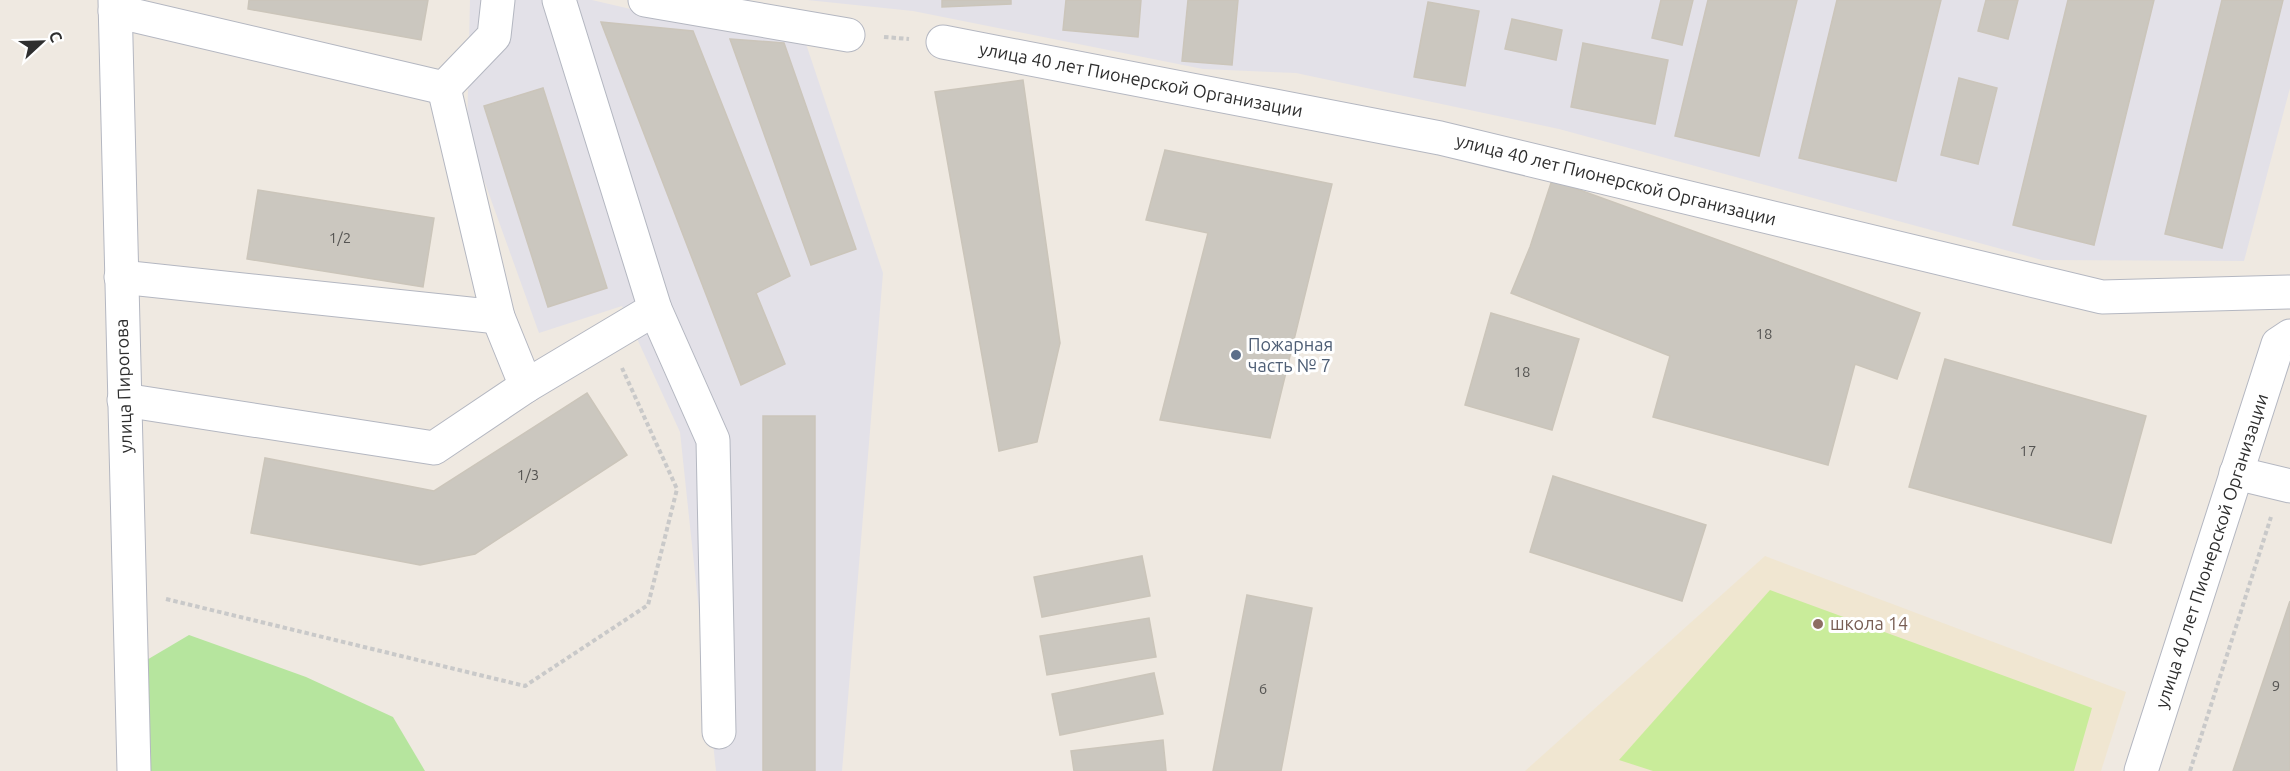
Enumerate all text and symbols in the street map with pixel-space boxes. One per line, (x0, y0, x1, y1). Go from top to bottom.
north arrow (12, 12, 72, 72)
text: С (46, 28, 66, 44)
street label: улица 40 лет Пионерской Организации (978, 38, 1305, 120)
street label: улица 40 лет Пионерской Организации (1454, 129, 1778, 229)
house number: 1/2 (329, 229, 351, 246)
street label: улица Пирогова (111, 318, 135, 454)
house number: 18 (1756, 325, 1772, 342)
place label: Пожарная часть № 7 (1248, 334, 1333, 375)
marker: Пожарная часть № 7 (1229, 348, 1243, 362)
house number: 18 (1514, 363, 1530, 380)
street label: улица 40 лет Пионерской Организации (2151, 391, 2271, 710)
house number: 17 (2020, 442, 2036, 459)
house number: 1/3 (517, 466, 539, 483)
place label: школа 14 (1830, 613, 1908, 633)
marker: школа 14 (1811, 617, 1825, 631)
house number: 9 (2272, 677, 2280, 694)
house number: 6 (1259, 680, 1267, 697)

